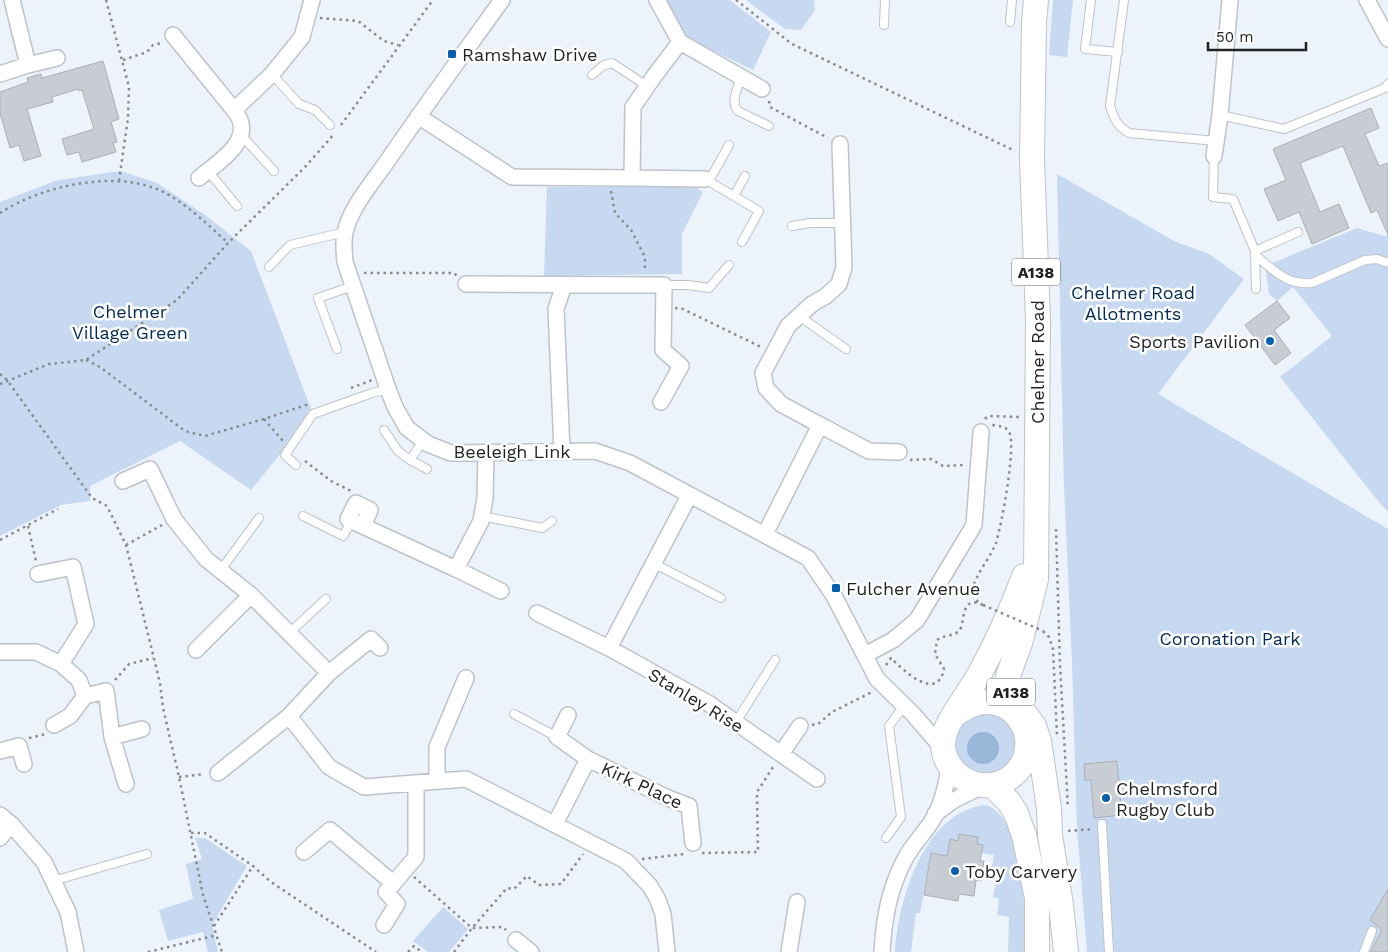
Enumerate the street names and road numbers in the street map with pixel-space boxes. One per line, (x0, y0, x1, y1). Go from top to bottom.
road number: A138 (1012, 258, 1060, 286)
street label: Chelmer Road (1027, 300, 1048, 424)
street label: Beeleigh Link (454, 441, 570, 462)
street label: Stanley Rise (645, 663, 747, 737)
road number: A138 (987, 679, 1035, 706)
street label: Kirk Place (598, 757, 686, 813)

